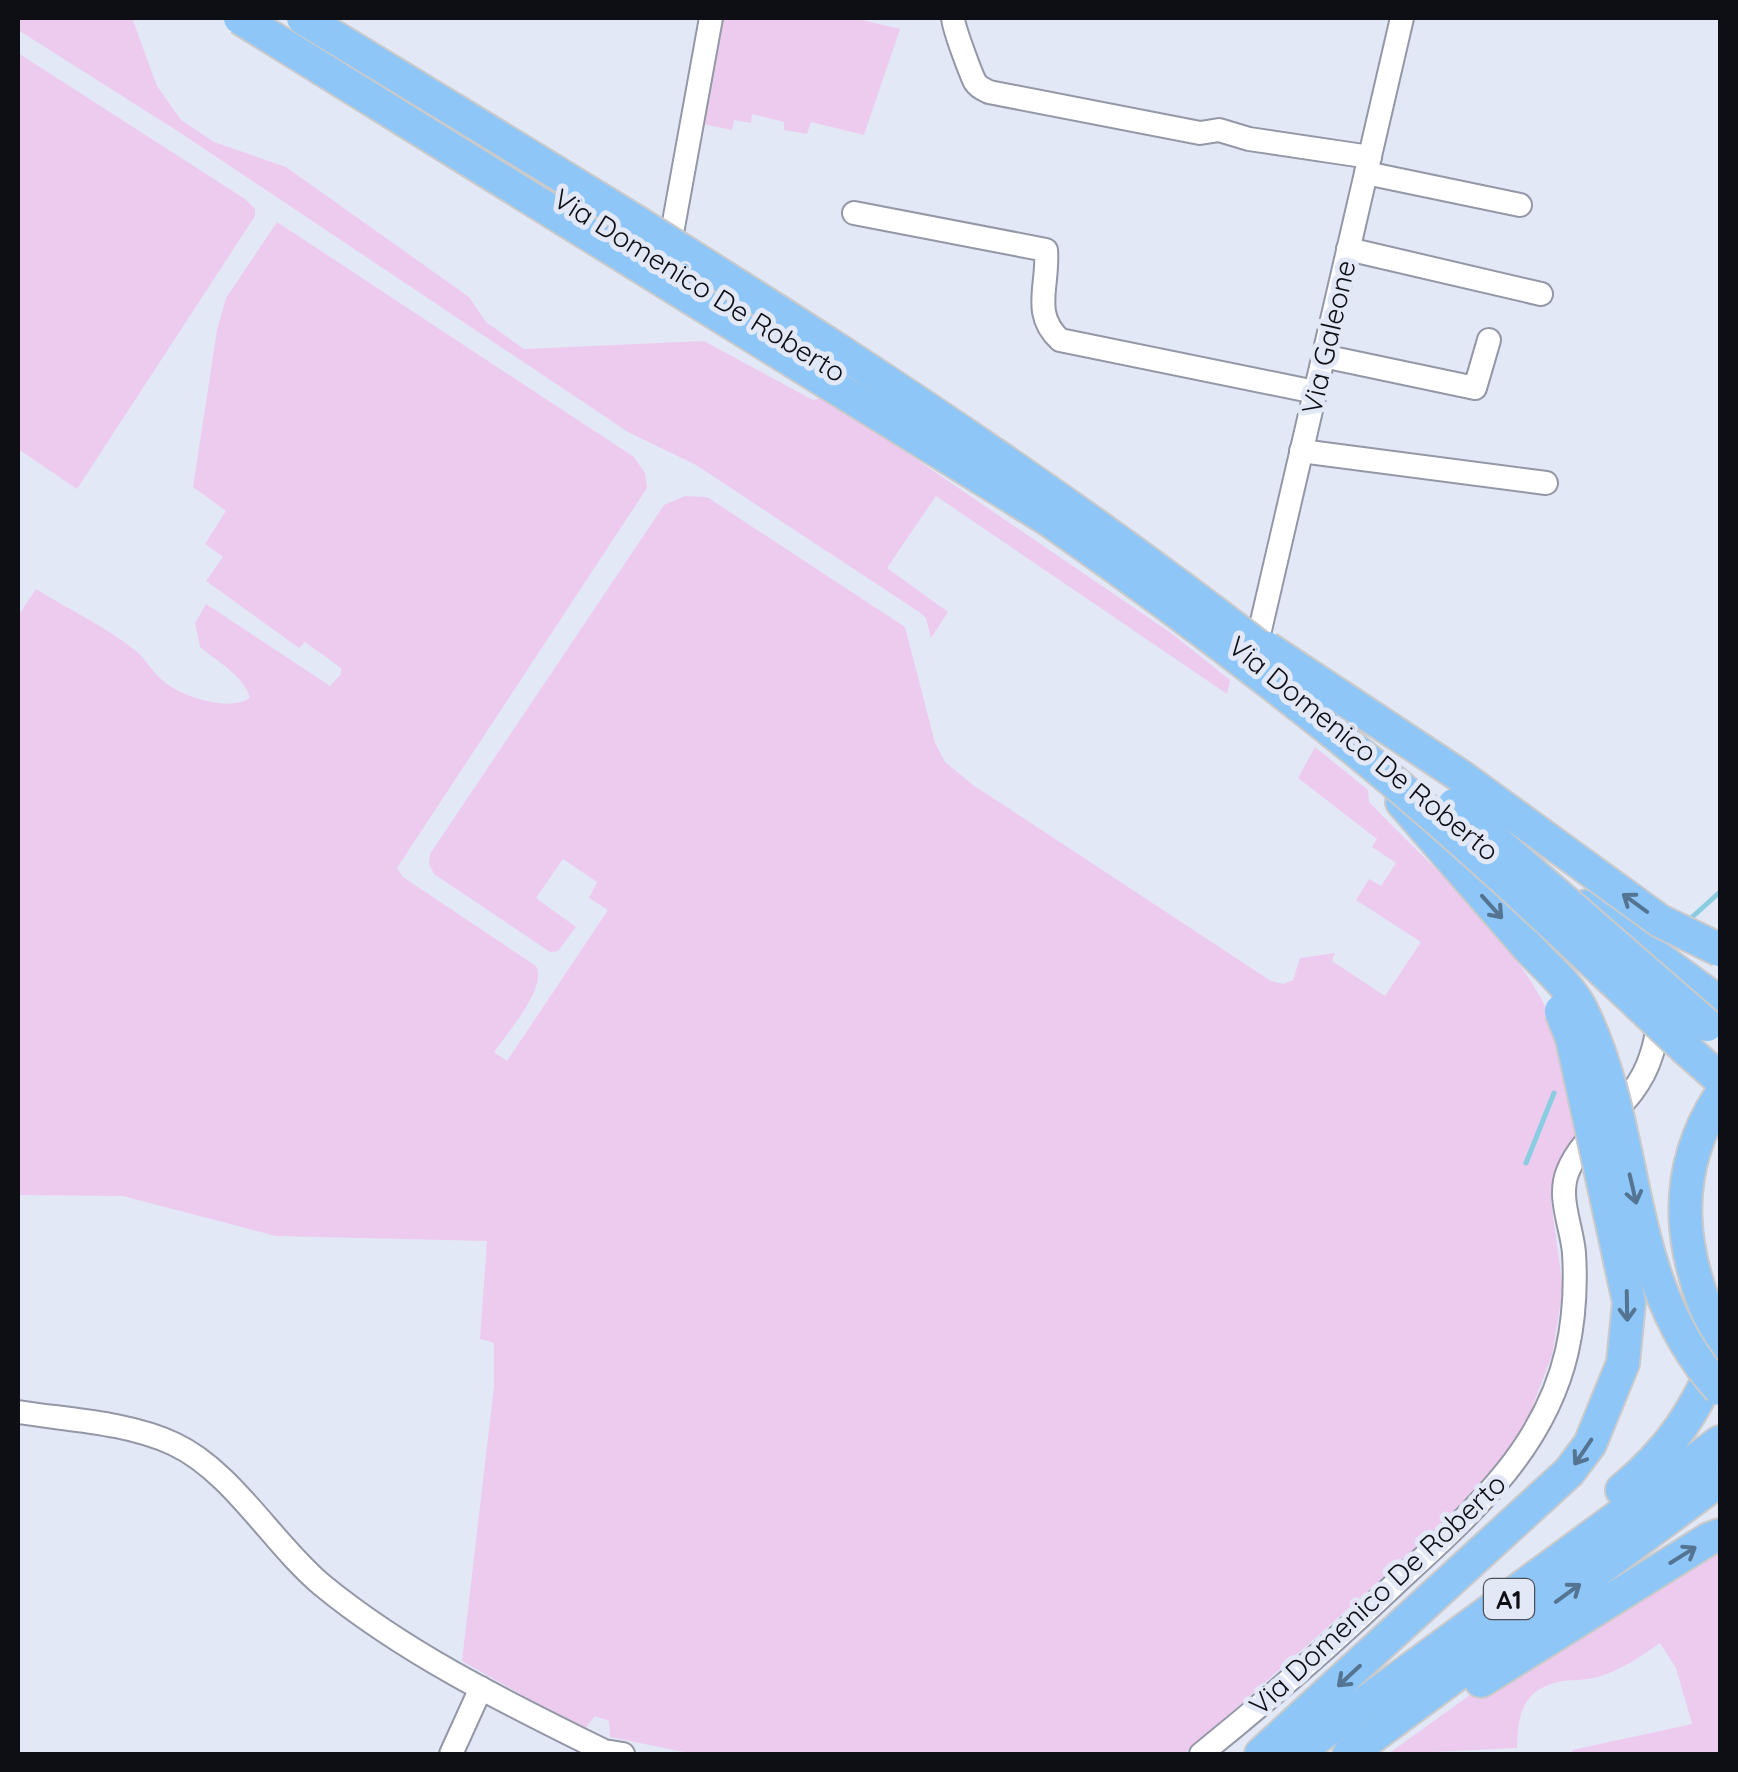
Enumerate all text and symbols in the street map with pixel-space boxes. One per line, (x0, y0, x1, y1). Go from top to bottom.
street label: Via Domenico De Roberto (547, 181, 853, 389)
street label: Via Galeone (1293, 257, 1363, 417)
street label: Via Domenico De Roberto (1222, 628, 1506, 868)
one-way arrow (1622, 893, 1649, 914)
one-way arrow (1480, 894, 1503, 919)
one-way arrow (1625, 1172, 1643, 1204)
one-way arrow (1617, 1289, 1636, 1321)
one-way arrow (1573, 1437, 1594, 1465)
street label: Via Domenico De Roberto (1241, 1466, 1513, 1722)
one-way arrow (1668, 1545, 1697, 1565)
road number: A1 (1484, 1579, 1534, 1619)
one-way arrow (1554, 1582, 1581, 1603)
one-way arrow (1337, 1664, 1361, 1688)

